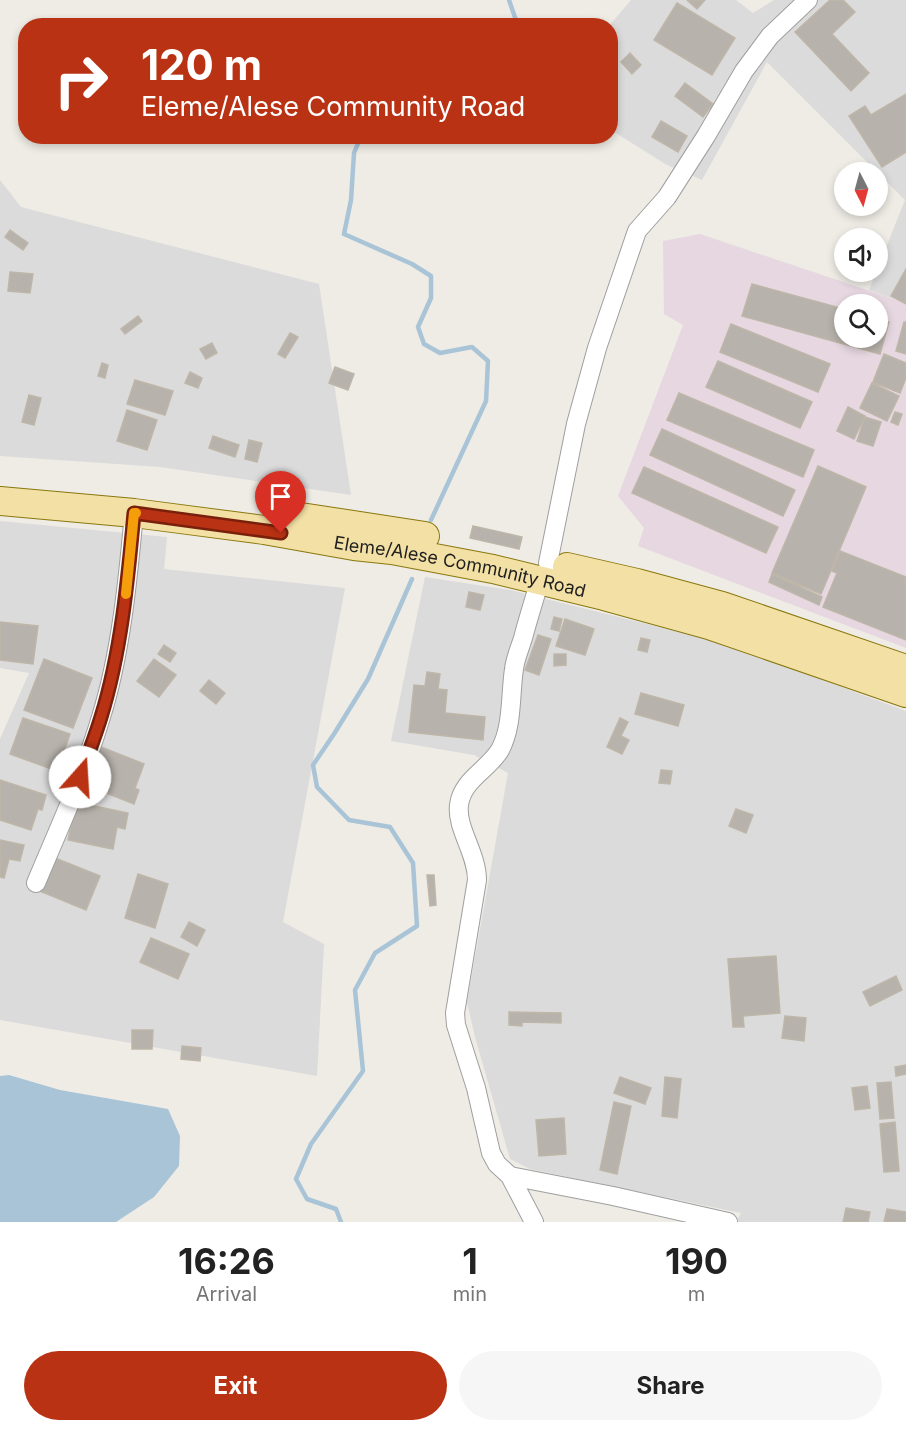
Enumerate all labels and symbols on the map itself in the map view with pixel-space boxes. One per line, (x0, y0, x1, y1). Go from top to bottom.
north arrow (834, 162, 888, 216)
pin (255, 471, 306, 533)
street label: Eleme/Alese Community Road (332, 532, 588, 601)
position arrow (48, 745, 112, 809)

